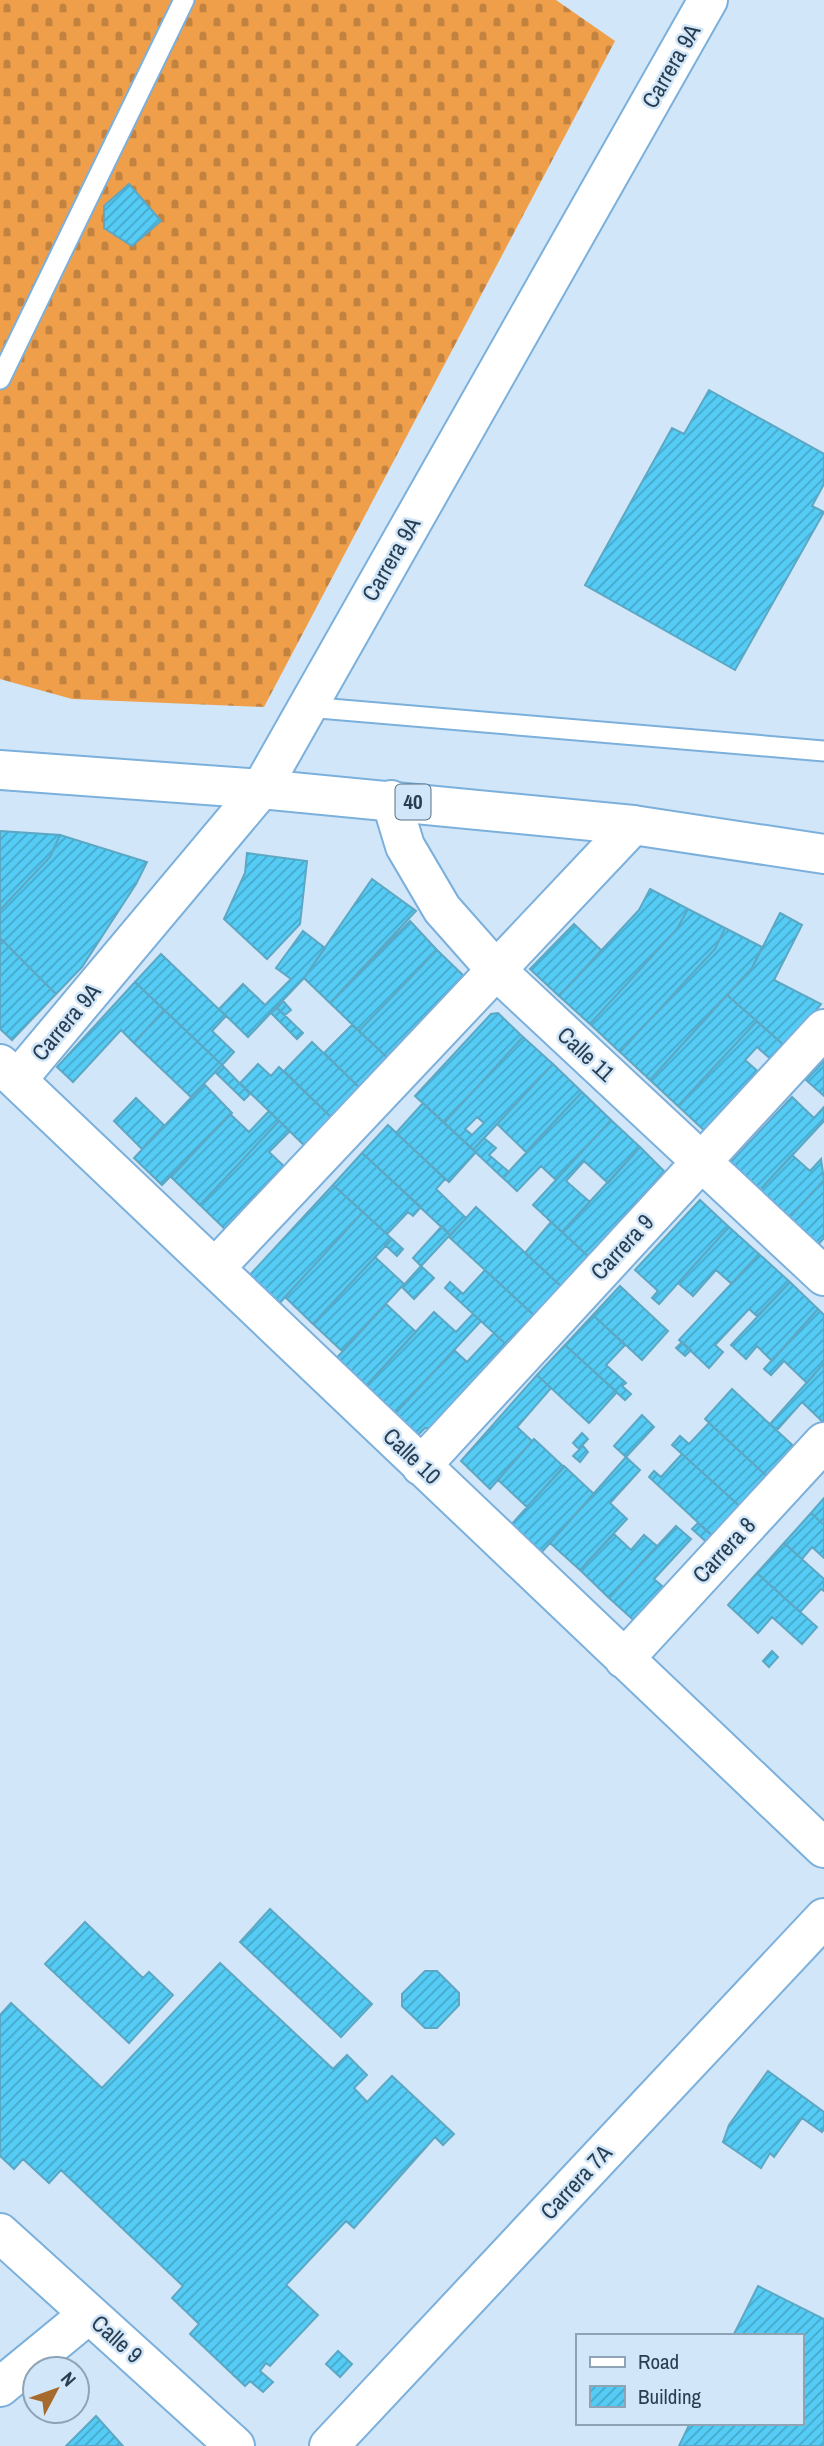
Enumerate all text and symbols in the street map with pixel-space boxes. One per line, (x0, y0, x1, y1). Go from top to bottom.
street label: Carrera 9A (634, 18, 707, 113)
street label: Carrera 9A (354, 511, 427, 606)
road number: 40 (396, 784, 430, 820)
street label: Carrera 9A (24, 976, 107, 1067)
street label: Calle 11 (551, 1019, 622, 1088)
street label: Carrera 9 (583, 1207, 660, 1286)
street label: Calle 10 (377, 1420, 448, 1491)
street label: Carrera 8 (685, 1510, 762, 1589)
street label: Carrera 7A (533, 2137, 619, 2226)
street label: Calle 9 (85, 2307, 150, 2370)
legend (576, 2334, 803, 2425)
text: Road (638, 2347, 679, 2376)
north arrow (21, 2355, 91, 2425)
text: N (55, 2366, 82, 2392)
text: Building (638, 2382, 702, 2411)

